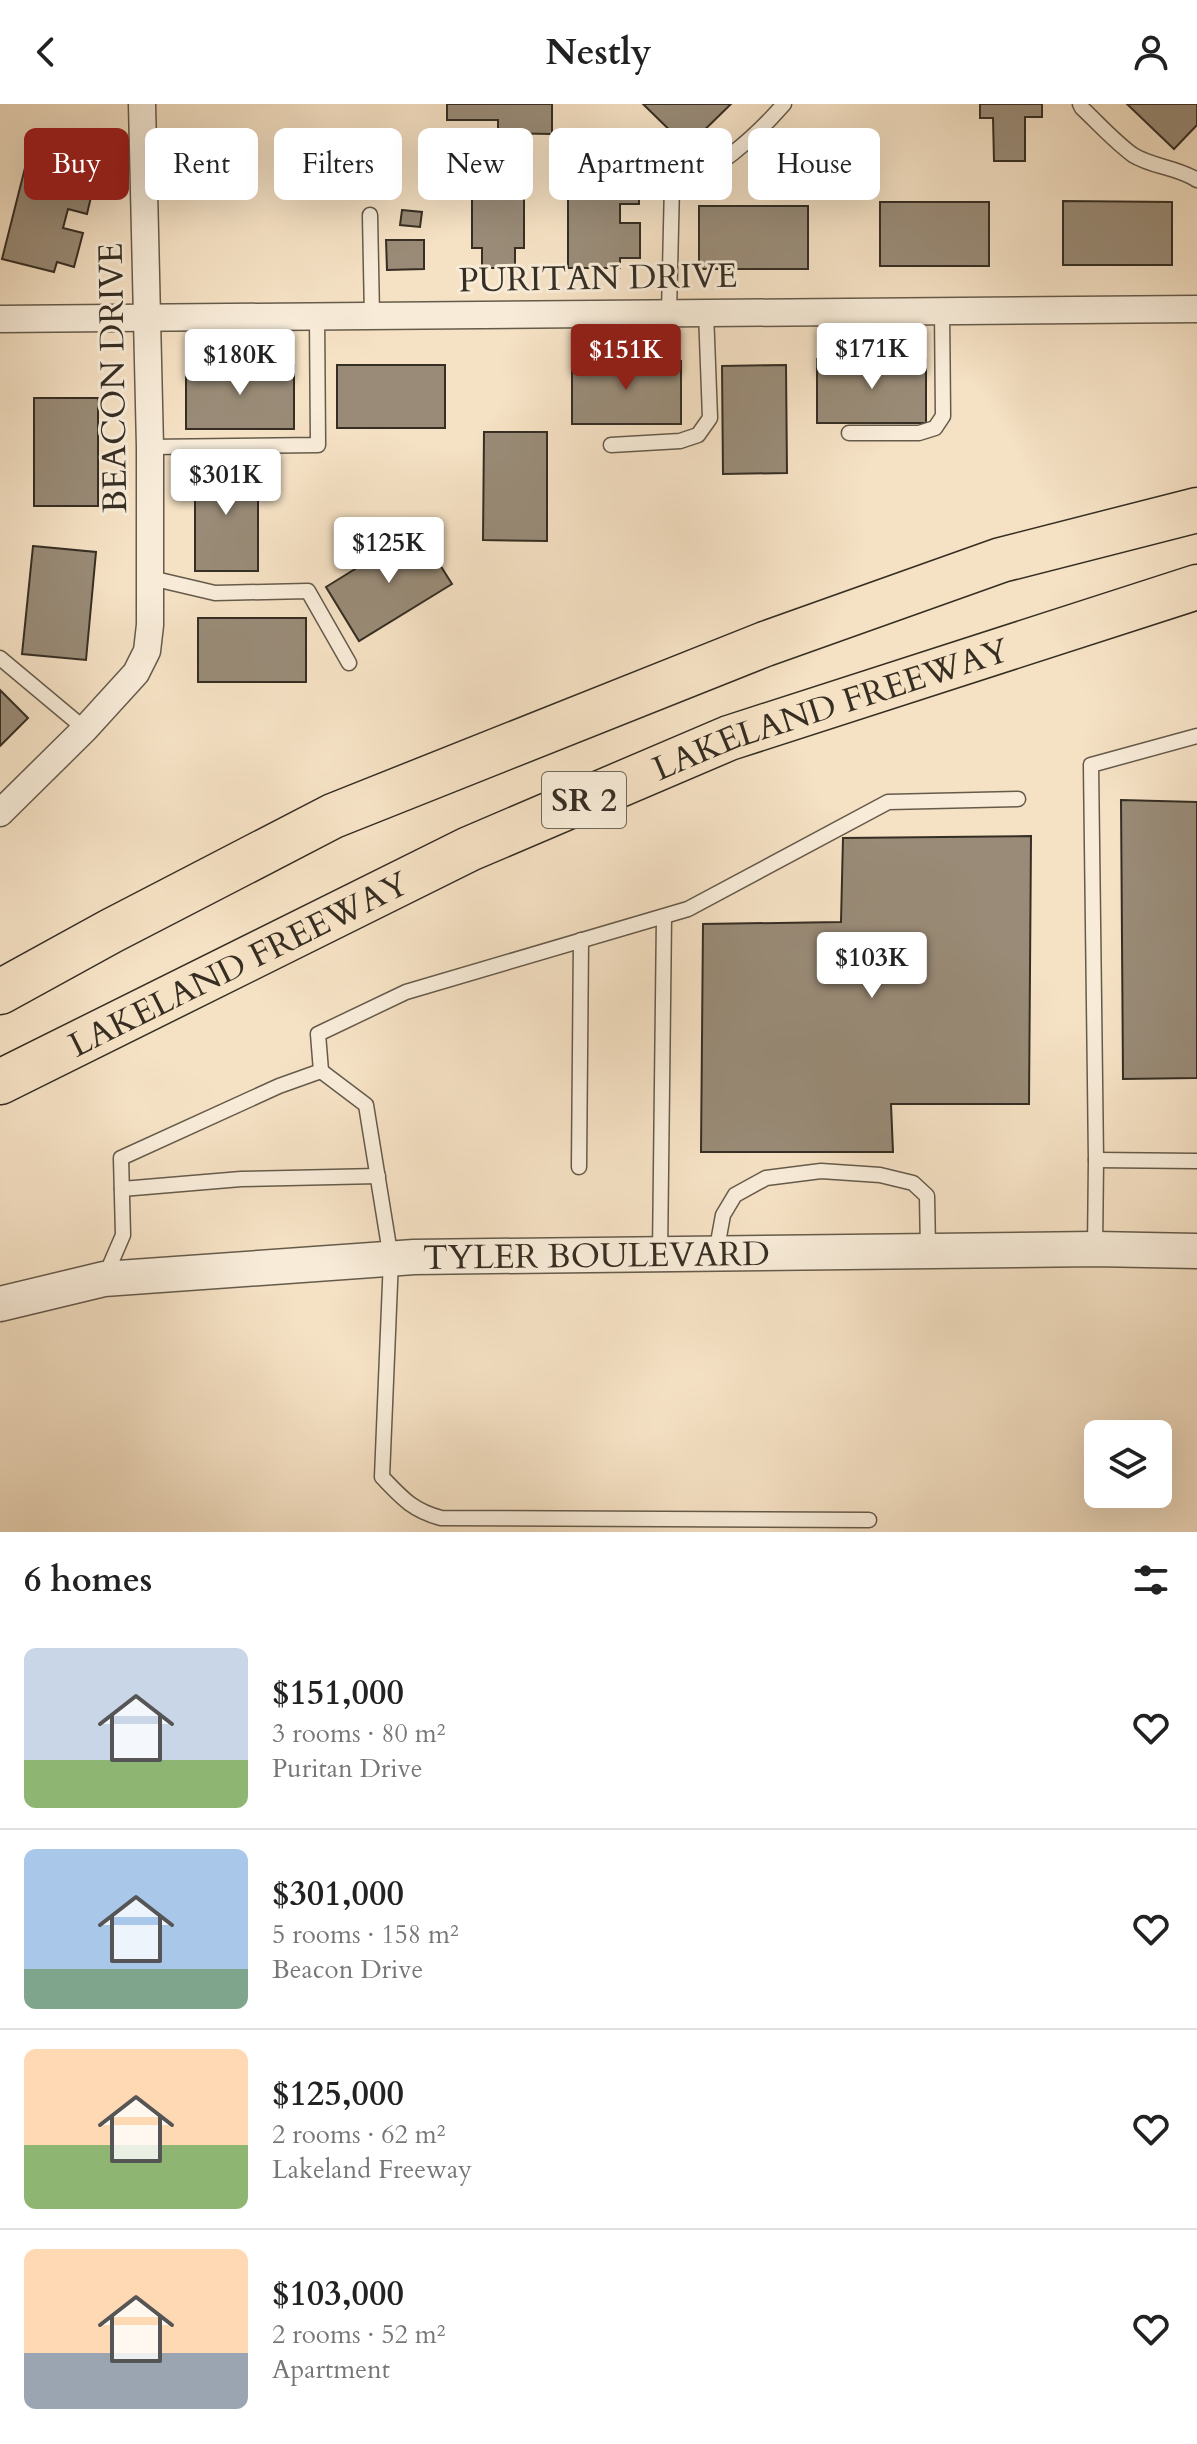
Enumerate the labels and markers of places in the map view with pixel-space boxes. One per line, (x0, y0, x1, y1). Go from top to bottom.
pin: $171K (816, 323, 928, 391)
pin: $151K (570, 324, 682, 392)
pin: $180K (184, 329, 296, 397)
pin: $301K (170, 449, 282, 517)
pin: $125K (333, 517, 445, 585)
pin: $103K (816, 932, 928, 1000)

